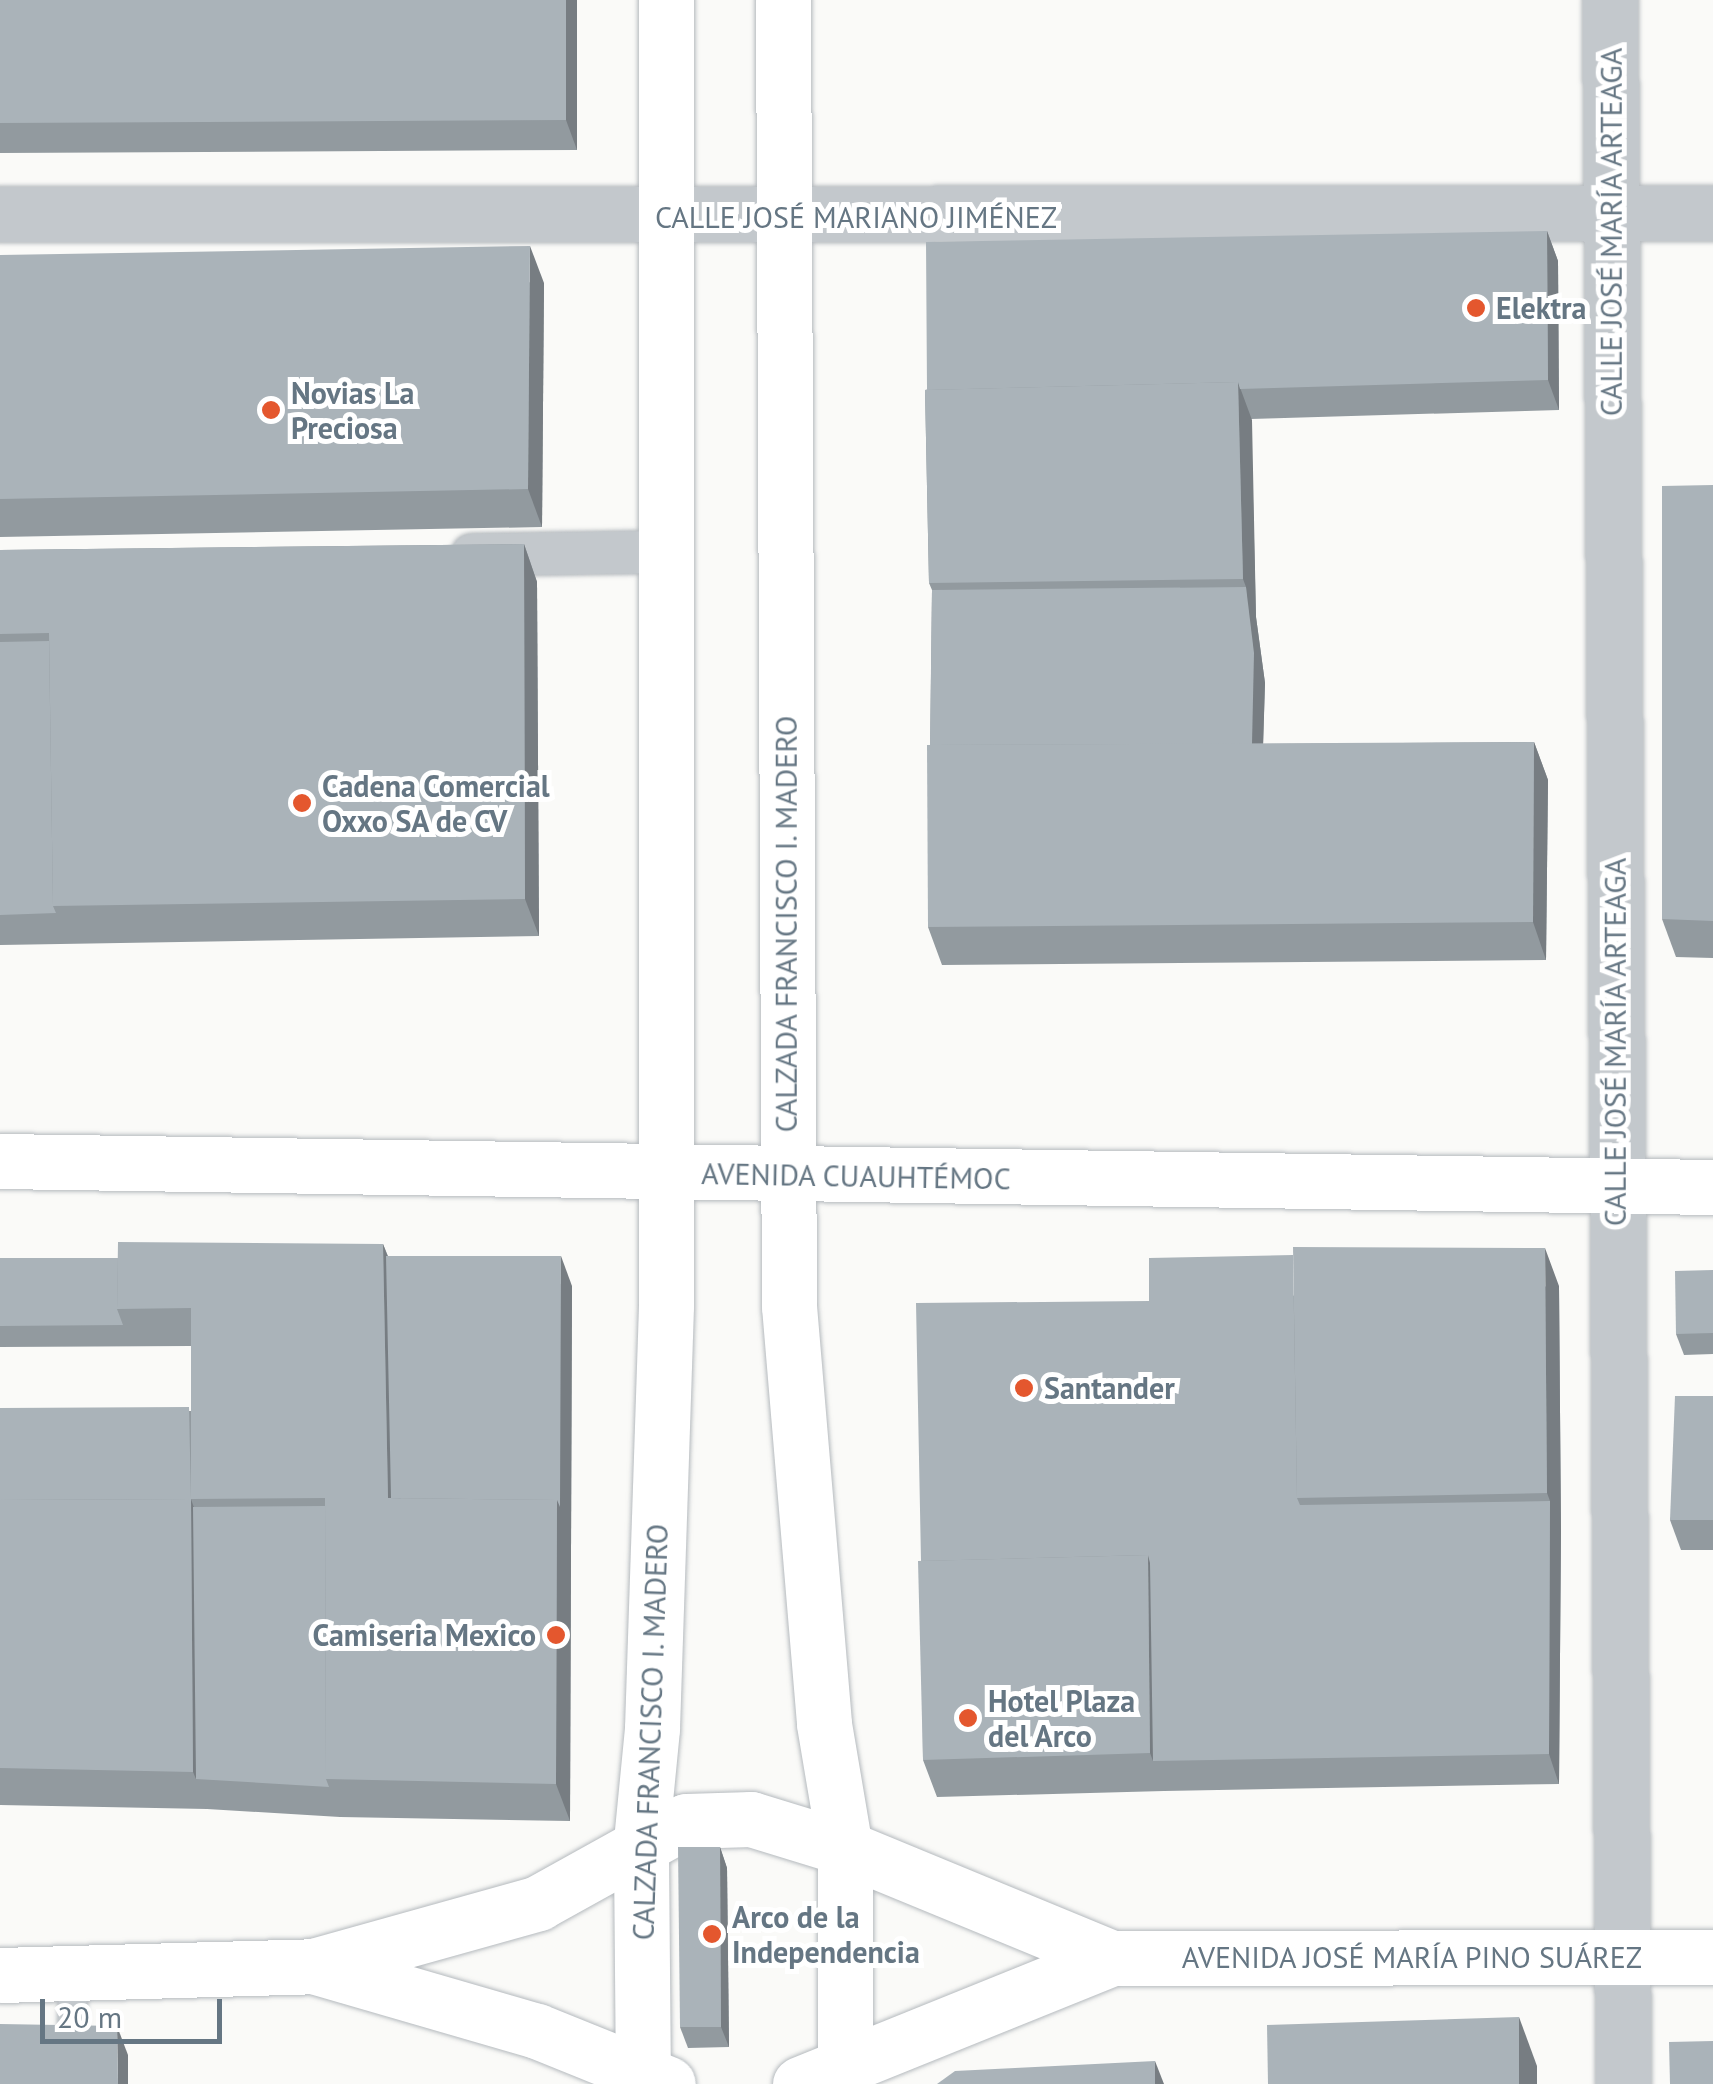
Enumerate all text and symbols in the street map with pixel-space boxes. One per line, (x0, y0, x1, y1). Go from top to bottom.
street label: CALLE JOSÉ MARÍA ARTEAGA (1593, 47, 1629, 417)
street label: CALLE JOSÉ MARIANO JIMÉNEZ (655, 199, 1057, 235)
place label: Elektra (1496, 290, 1586, 326)
marker: Elektra (1465, 297, 1487, 319)
place label: Novias La Preciosa (291, 375, 414, 446)
marker: Novias La Preciosa (260, 399, 282, 421)
street label: CALZADA FRANCISCO I. MADERO (768, 714, 804, 1134)
place label: Cadena Comercial Oxxo SA de CV (322, 768, 550, 838)
marker: Cadena Comercial Oxxo SA de CV (291, 792, 313, 814)
street label: CALLE JOSÉ MARÍA ARTEAGA (1597, 857, 1633, 1227)
street label: AVENIDA CUAUHTÉMOC (700, 1155, 1012, 1197)
place label: Santander (1044, 1370, 1175, 1406)
marker: Santander (1013, 1377, 1035, 1399)
street label: CALZADA FRANCISCO I. MADERO (625, 1521, 675, 1943)
place label: Camiseria Mexico (312, 1617, 536, 1653)
marker: Camiseria Mexico (545, 1624, 567, 1646)
place label: Hotel Plaza del Arco (988, 1683, 1135, 1754)
marker: Hotel Plaza del Arco (957, 1707, 979, 1729)
place label: Arco de la Independencia (732, 1899, 920, 1970)
marker: Arco de la Independencia (701, 1923, 723, 1945)
street label: AVENIDA JOSÉ MARÍA PINO SUÁREZ (1181, 1939, 1643, 1975)
scale bar (45, 1979, 228, 2041)
text: 20 m (57, 1997, 122, 2036)

